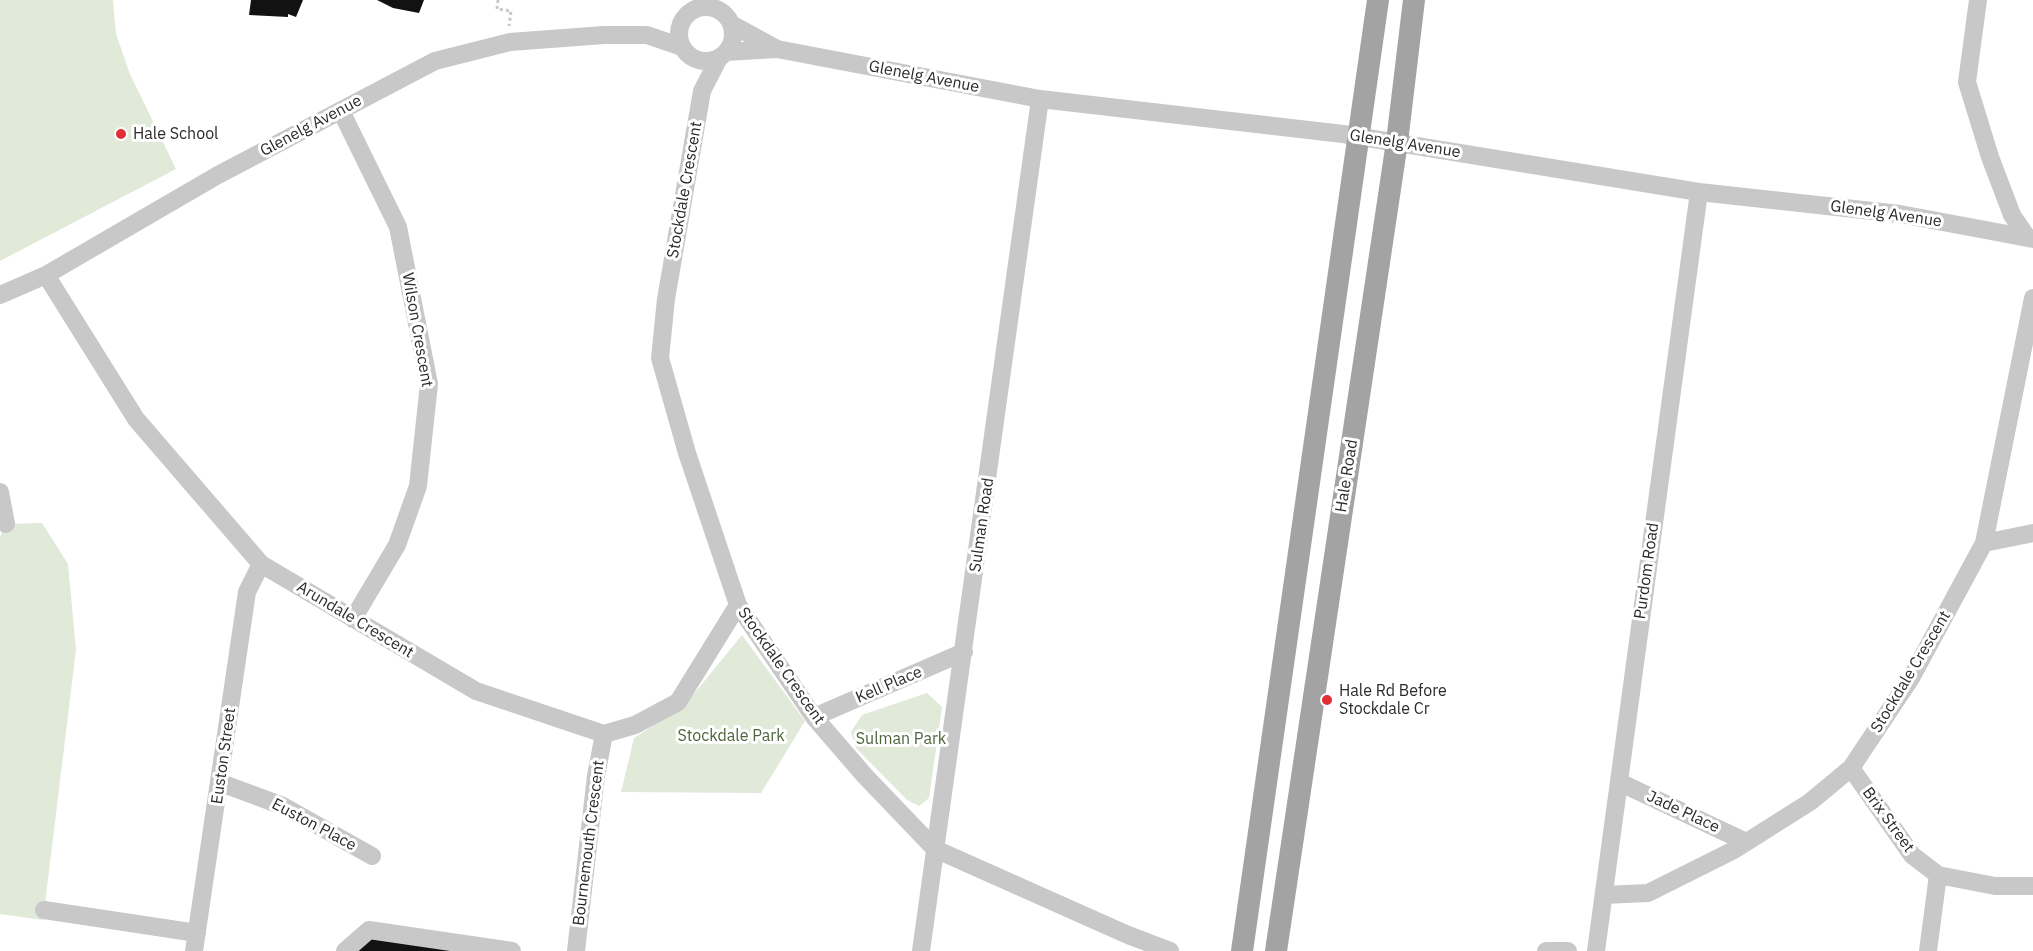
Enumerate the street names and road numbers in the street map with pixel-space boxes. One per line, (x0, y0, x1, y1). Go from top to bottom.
street label: Glenelg Avenue (867, 57, 981, 97)
street label: Glenelg Avenue (257, 91, 365, 161)
street label: Stockdale Crescent (664, 120, 706, 260)
street label: Glenelg Avenue (1348, 126, 1462, 162)
street label: Glenelg Avenue (1829, 197, 1943, 231)
street label: Wilson Crescent (397, 271, 437, 389)
street label: Hale Road (1332, 438, 1362, 514)
street label: Sulman Road (966, 477, 998, 573)
street label: Purdom Road (1631, 521, 1663, 621)
street label: Arundale Crescent (293, 578, 417, 662)
street label: Stockdale Crescent (733, 604, 829, 728)
street label: Stockdale Crescent (1867, 608, 1955, 736)
street label: Kell Place (853, 662, 925, 708)
street label: Euston Street (208, 706, 240, 806)
street label: Bournemouth Crescent (569, 759, 609, 927)
street label: Brix Street (1858, 784, 1918, 856)
street label: Jade Place (1644, 787, 1722, 837)
street label: Euston Place (269, 795, 359, 855)

